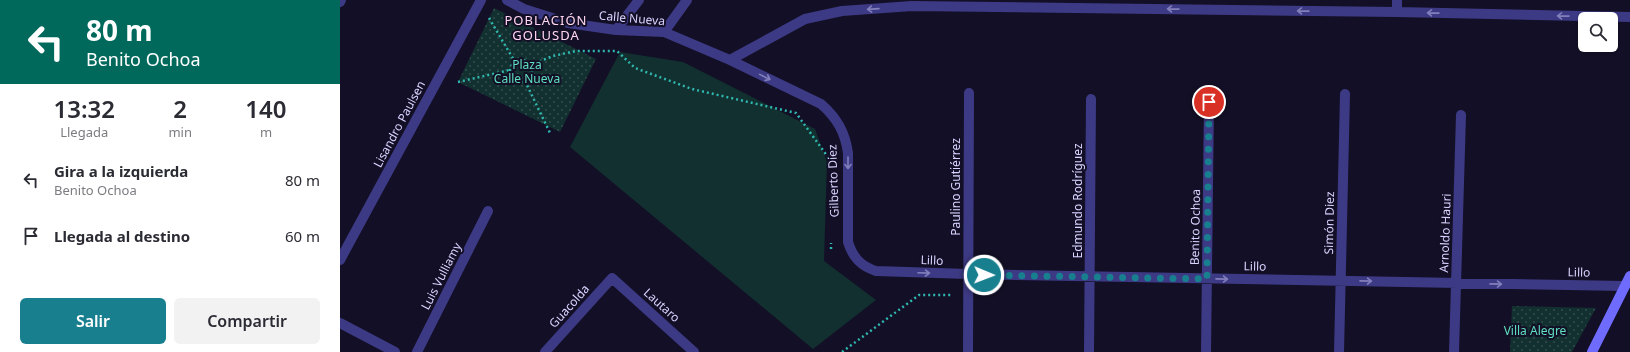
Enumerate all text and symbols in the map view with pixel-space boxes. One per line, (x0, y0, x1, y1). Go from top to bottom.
one-way arrow (867, 5, 880, 12)
one-way arrow (1167, 5, 1180, 13)
street label: Calle Nueva (598, 7, 666, 29)
one-way arrow (1297, 7, 1310, 15)
one-way arrow (1427, 9, 1440, 17)
text: 80 m (86, 11, 153, 49)
district label: POBLACIÓN GOLUSDA (505, 11, 587, 44)
one-way arrow (1557, 12, 1570, 19)
map controls (1578, 12, 1618, 52)
button: search (1578, 12, 1618, 52)
icon: left (20, 16, 72, 68)
text: Benito Ochoa (86, 47, 201, 71)
park label: Plaza Calle Nueva (494, 56, 560, 87)
one-way arrow (759, 74, 771, 81)
street label: Lisandro Paulsen (369, 78, 429, 170)
pin (1192, 85, 1226, 119)
icon: arrive (1198, 91, 1220, 113)
text: 13:32 (53, 92, 115, 125)
text: 2 (173, 92, 187, 125)
text: 140 (245, 92, 287, 125)
text: Llegada (60, 123, 108, 141)
text: min (168, 123, 192, 141)
text: m (260, 123, 272, 141)
street label: Paulino Gutiérrez (947, 138, 964, 236)
street label: Edmundo Rodríguez (1069, 143, 1086, 259)
street label: Gilberto Diez (823, 144, 843, 218)
one-way arrow (844, 156, 852, 169)
text: Gira a la izquierda (54, 161, 188, 181)
icon: left (20, 169, 42, 191)
text: 80 m (285, 170, 320, 190)
text: Benito Ochoa (54, 181, 137, 199)
street label: Benito Ochoa (1186, 189, 1204, 265)
street label: Simón Diez (1320, 191, 1338, 255)
street label: Arnoldo Hauri (1435, 193, 1455, 273)
icon: arrive (20, 225, 42, 247)
text: Llegada al destino (54, 226, 190, 246)
text: 60 m (285, 226, 320, 246)
street label: Luis Vulliamy (417, 239, 466, 313)
street label: Lillo (920, 251, 944, 269)
position arrow (963, 254, 1005, 296)
street label: Lillo (1243, 257, 1267, 275)
street label: Lillo (1567, 263, 1591, 281)
one-way arrow (917, 269, 930, 276)
one-way arrow (1215, 275, 1228, 283)
one-way arrow (1359, 277, 1372, 285)
one-way arrow (1489, 280, 1502, 287)
street label: Guacolda (545, 281, 593, 331)
street label: Lautaro (640, 284, 684, 326)
button: Salir (20, 298, 166, 344)
button: Compartir (174, 298, 320, 344)
park label: Villa Alegre (1504, 322, 1567, 339)

